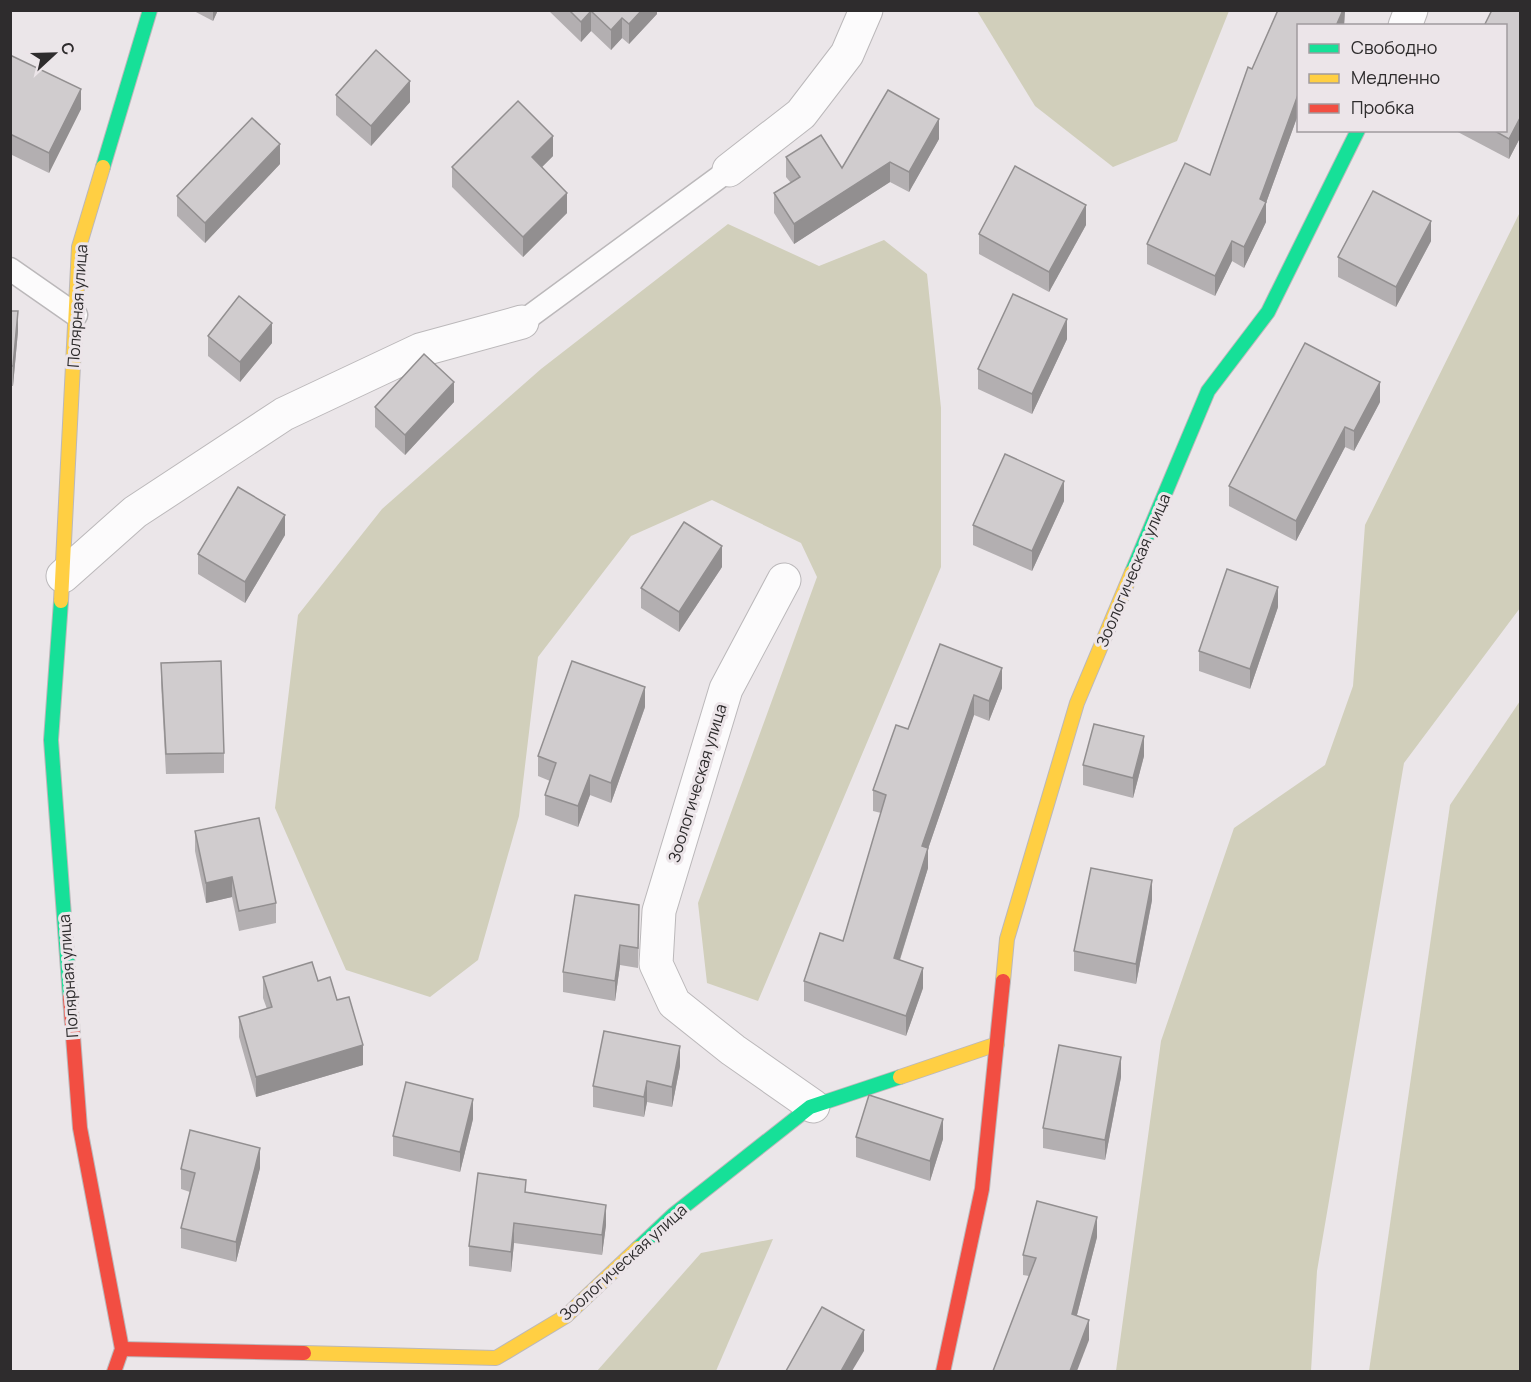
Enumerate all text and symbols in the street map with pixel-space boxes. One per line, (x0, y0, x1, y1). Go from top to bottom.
north arrow (24, 24, 84, 84)
legend (1297, 24, 1507, 132)
text: Свободно (1351, 35, 1437, 59)
text: С (55, 39, 80, 58)
text: Медленно (1351, 65, 1440, 89)
text: Пробка (1351, 95, 1414, 119)
street label: Полярная улица (62, 244, 92, 368)
street label: Зоологическая улица (1091, 490, 1175, 650)
street label: Зоологическая улица (662, 701, 732, 865)
street label: Полярная улица (53, 914, 83, 1038)
street label: Зоологическая улица (554, 1199, 692, 1325)

